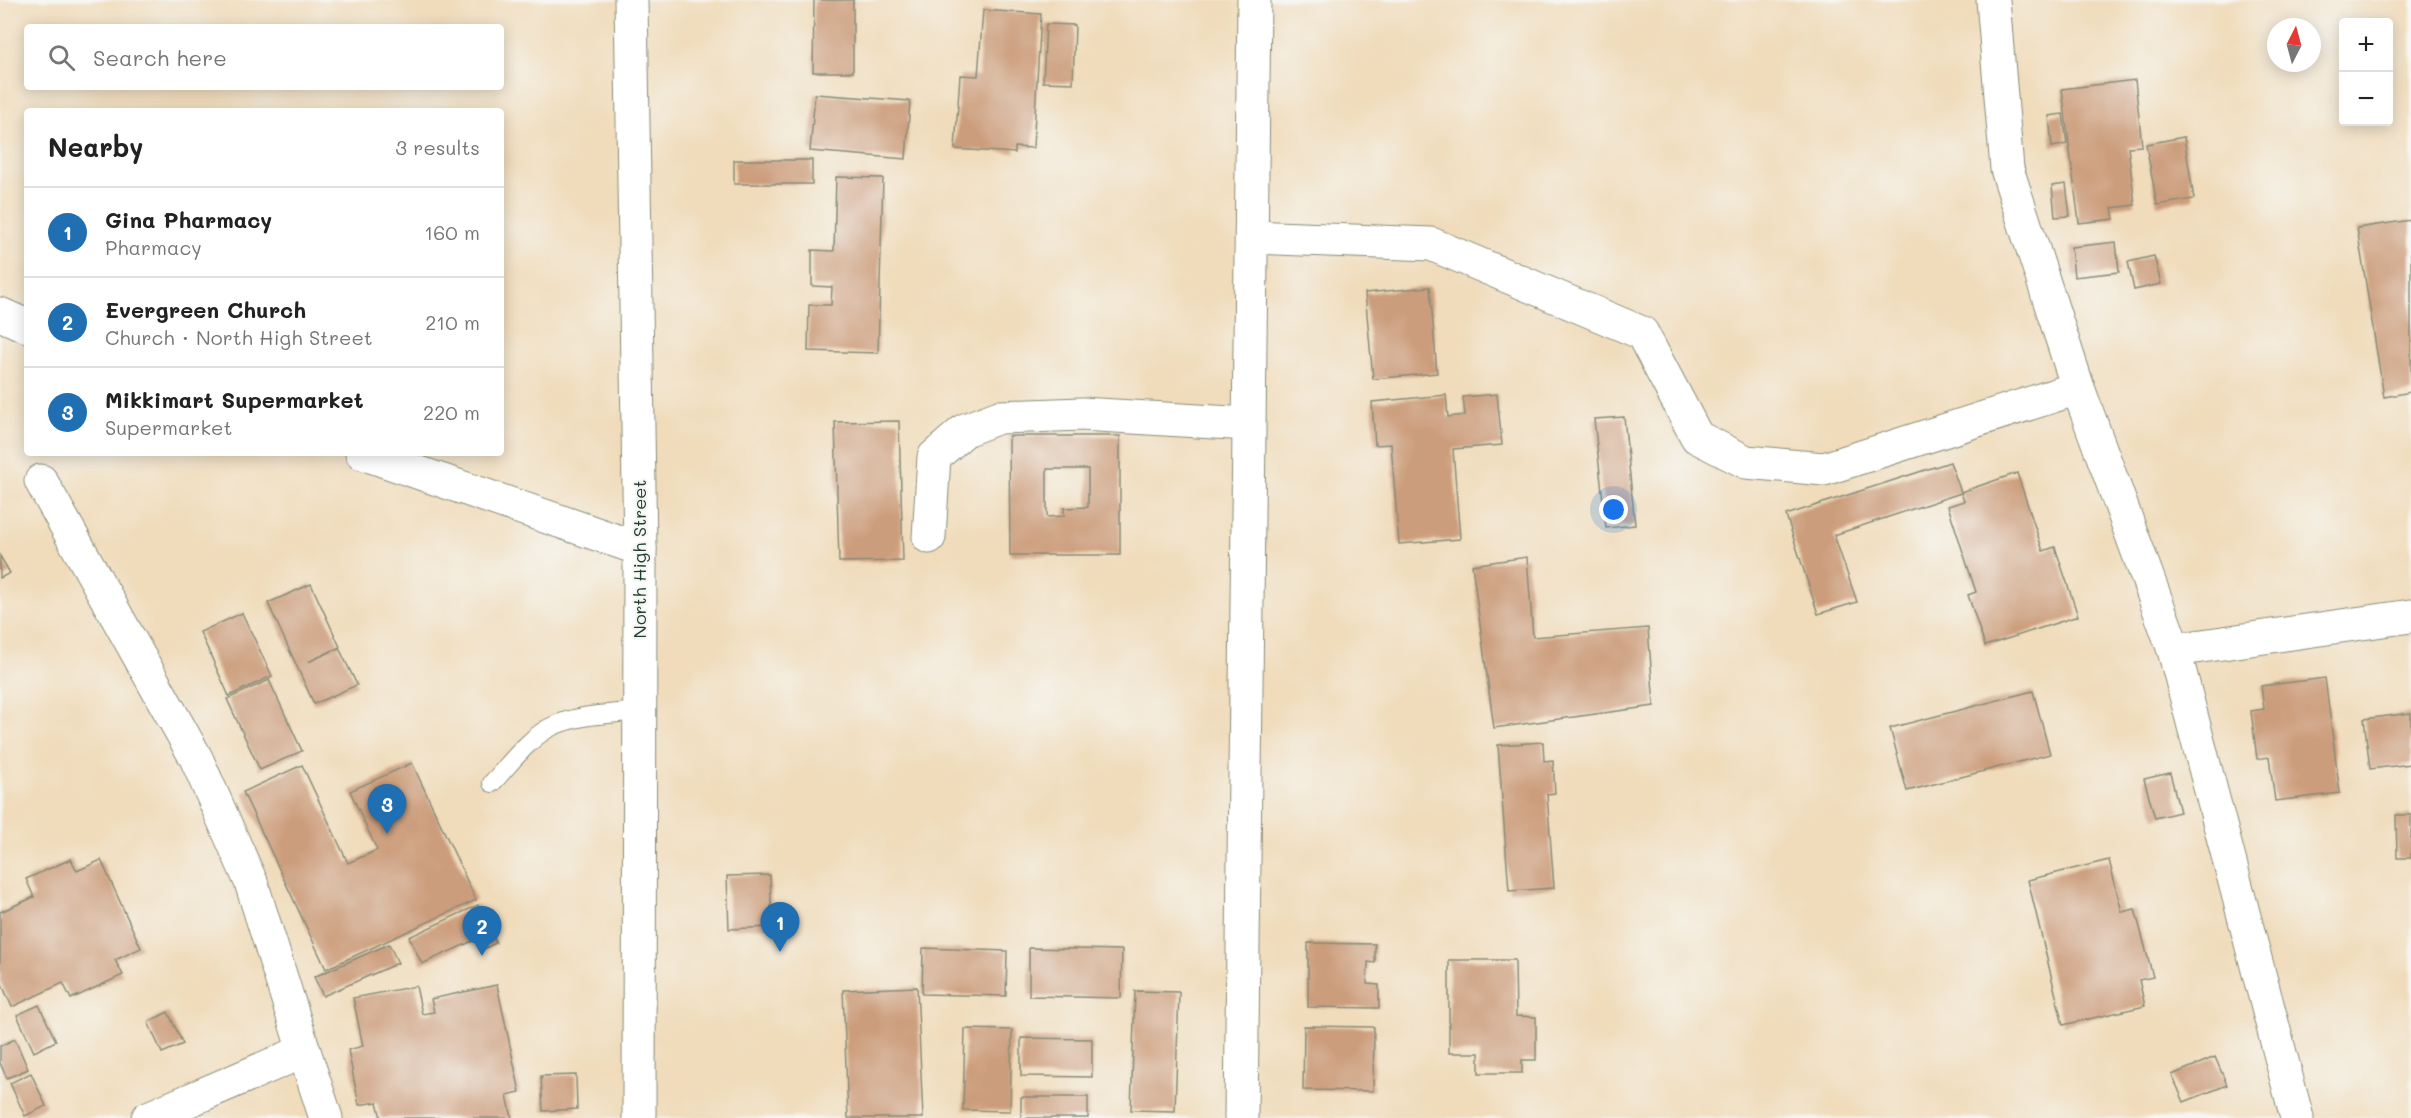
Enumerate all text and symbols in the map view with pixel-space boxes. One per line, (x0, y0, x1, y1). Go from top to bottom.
north arrow (2267, 18, 2321, 72)
map controls (2339, 18, 2393, 126)
button: + (2339, 18, 2393, 72)
search box (24, 24, 504, 90)
icon: search (45, 41, 78, 74)
text: Search here (93, 43, 227, 72)
button: − (2339, 72, 2393, 126)
text: Nearby (48, 130, 143, 164)
text: 3 results (395, 134, 480, 160)
text: Gina Pharmacy (105, 205, 272, 234)
text: 1 (63, 219, 72, 245)
text: 160 m (424, 219, 480, 245)
text: Pharmacy (105, 234, 202, 260)
text: Evergreen Church (105, 295, 306, 324)
text: 2 (62, 309, 73, 335)
text: 210 m (425, 309, 480, 335)
text: Church · North High Street (105, 324, 373, 350)
text: Mikkimart Supermarket (105, 385, 364, 414)
text: 3 (62, 399, 74, 425)
text: 220 m (423, 399, 480, 425)
text: Supermarket (105, 414, 232, 440)
street label: North High Street (627, 480, 651, 638)
your location (1599, 495, 1628, 524)
pin: 3 (368, 784, 406, 834)
pin: 1 (760, 902, 800, 952)
pin: 2 (462, 906, 502, 956)

